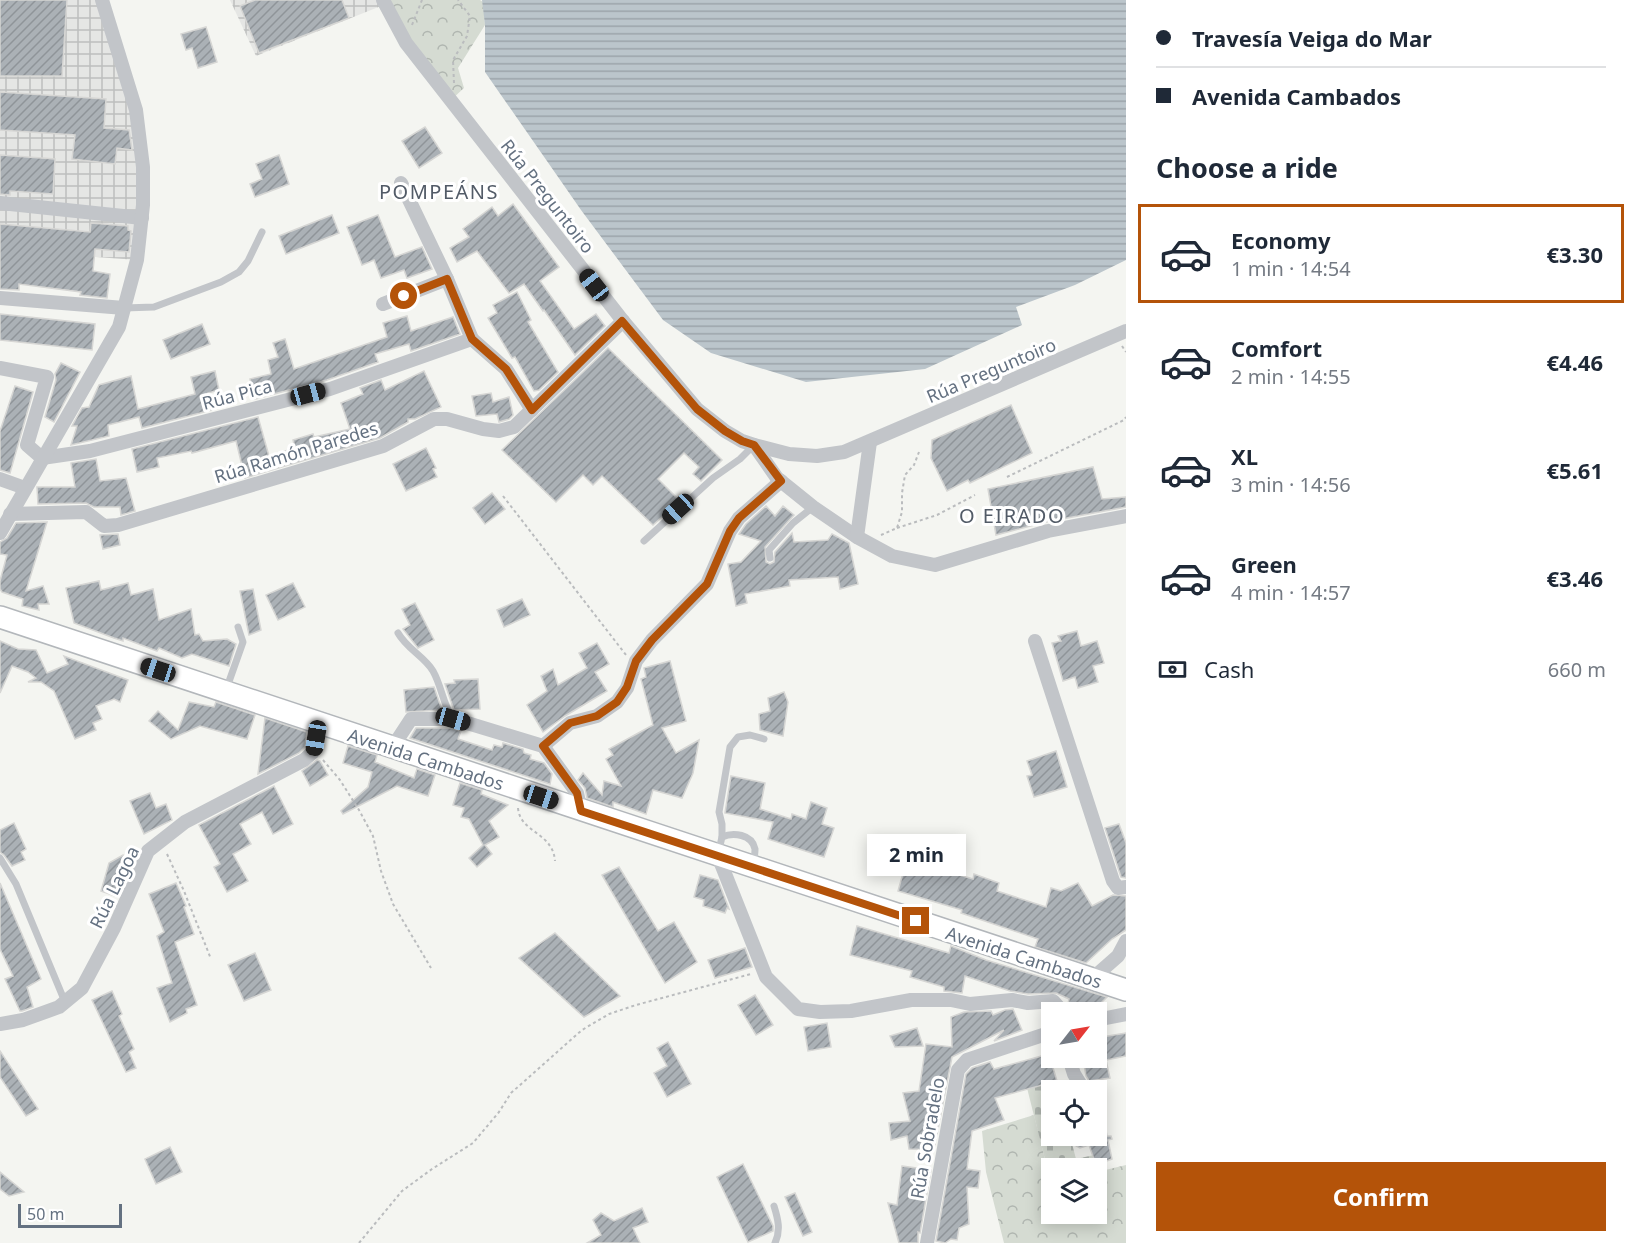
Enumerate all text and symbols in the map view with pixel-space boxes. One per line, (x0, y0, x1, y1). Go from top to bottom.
text: Travesía Veiga do Mar (1192, 23, 1432, 53)
text: Avenida Cambados (1192, 81, 1401, 111)
street label: Rúa Preguntoiro (496, 134, 600, 258)
text: Choose a ride (1156, 149, 1338, 186)
district label: POMPEÁNS (379, 178, 499, 205)
text: Economy (1231, 225, 1330, 255)
icon: car (1159, 227, 1213, 281)
text: €3.30 (1546, 239, 1603, 269)
text: 1 min · 14:54 (1231, 255, 1351, 282)
car (576, 265, 612, 305)
route start (390, 282, 417, 309)
street label: Rúa Preguntoiro (923, 332, 1059, 408)
text: Comfort (1231, 333, 1322, 363)
icon: car (1159, 335, 1213, 389)
text: €4.46 (1546, 347, 1603, 377)
text: 2 min · 14:55 (1231, 363, 1351, 390)
street label: Rúa Pica (199, 373, 275, 415)
car (288, 381, 328, 407)
street label: Rúa Ramón Paredes (211, 416, 381, 488)
text: XL (1231, 441, 1258, 471)
icon: car (1159, 443, 1213, 497)
text: €5.61 (1546, 455, 1603, 485)
text: 3 min · 14:56 (1231, 471, 1351, 498)
car (659, 490, 697, 528)
district label: O EIRADO (959, 502, 1065, 529)
text: Green (1231, 549, 1297, 579)
icon: car (1159, 551, 1213, 605)
text: €3.46 (1546, 563, 1603, 593)
text: 4 min · 14:57 (1231, 579, 1351, 606)
icon: cash (1156, 653, 1189, 686)
text: Cash (1204, 654, 1254, 684)
car (138, 656, 178, 684)
text: 660 m (1548, 656, 1606, 683)
car (433, 705, 473, 733)
car (304, 719, 328, 757)
street label: Avenida Cambados (345, 722, 507, 796)
car (521, 783, 561, 811)
callout: 2 min (866, 834, 966, 876)
text: 2 min (889, 841, 944, 868)
street label: Rúa Lagoa (84, 842, 144, 932)
route end (902, 907, 929, 934)
street label: Avenida Cambados (943, 920, 1105, 994)
north arrow (1041, 1002, 1107, 1068)
map controls (1041, 1002, 1107, 1224)
street label: Rúa Sobradelo (905, 1075, 949, 1201)
button: locate (1041, 1080, 1107, 1146)
button: layers (1041, 1158, 1107, 1224)
button: Confirm (1156, 1162, 1606, 1231)
scale bar (18, 1201, 122, 1228)
text: 50 m (27, 1203, 64, 1225)

